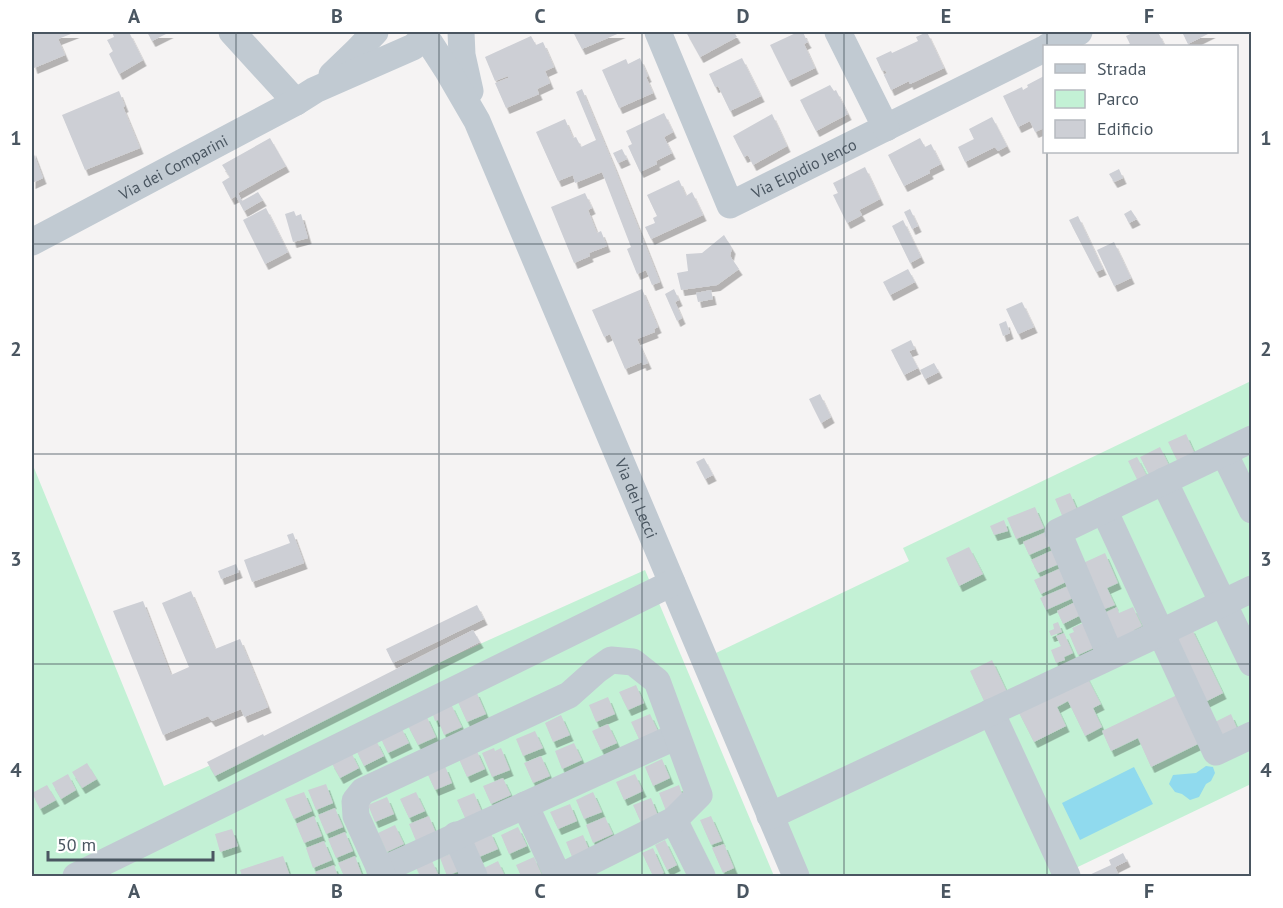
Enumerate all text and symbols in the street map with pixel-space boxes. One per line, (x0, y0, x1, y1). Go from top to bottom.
text: A (128, 3, 141, 29)
text: B (331, 3, 343, 29)
text: C (534, 3, 546, 29)
text: D (737, 3, 750, 29)
text: E (941, 3, 951, 29)
text: F (1144, 3, 1154, 29)
legend (1043, 45, 1238, 153)
text: Strada (1097, 57, 1146, 80)
text: Parco (1097, 87, 1139, 110)
text: Edificio (1097, 117, 1153, 140)
text: 1 (10, 125, 22, 151)
text: 1 (1260, 125, 1272, 151)
street label: Via dei Comparini (115, 130, 231, 205)
street label: Via Elpidio Jenco (747, 134, 860, 203)
text: 2 (10, 336, 22, 362)
text: 2 (1260, 336, 1272, 362)
street label: Via dei Lecci (610, 455, 662, 541)
text: 3 (10, 546, 22, 572)
text: 3 (1260, 546, 1272, 572)
text: 4 (10, 757, 22, 783)
text: 4 (1260, 757, 1272, 783)
scale bar (48, 824, 213, 862)
text: 50 m (57, 833, 96, 856)
text: A (128, 878, 141, 904)
text: B (331, 878, 343, 904)
text: C (534, 878, 546, 904)
text: D (737, 878, 750, 904)
text: E (941, 878, 951, 904)
text: F (1144, 878, 1154, 904)

